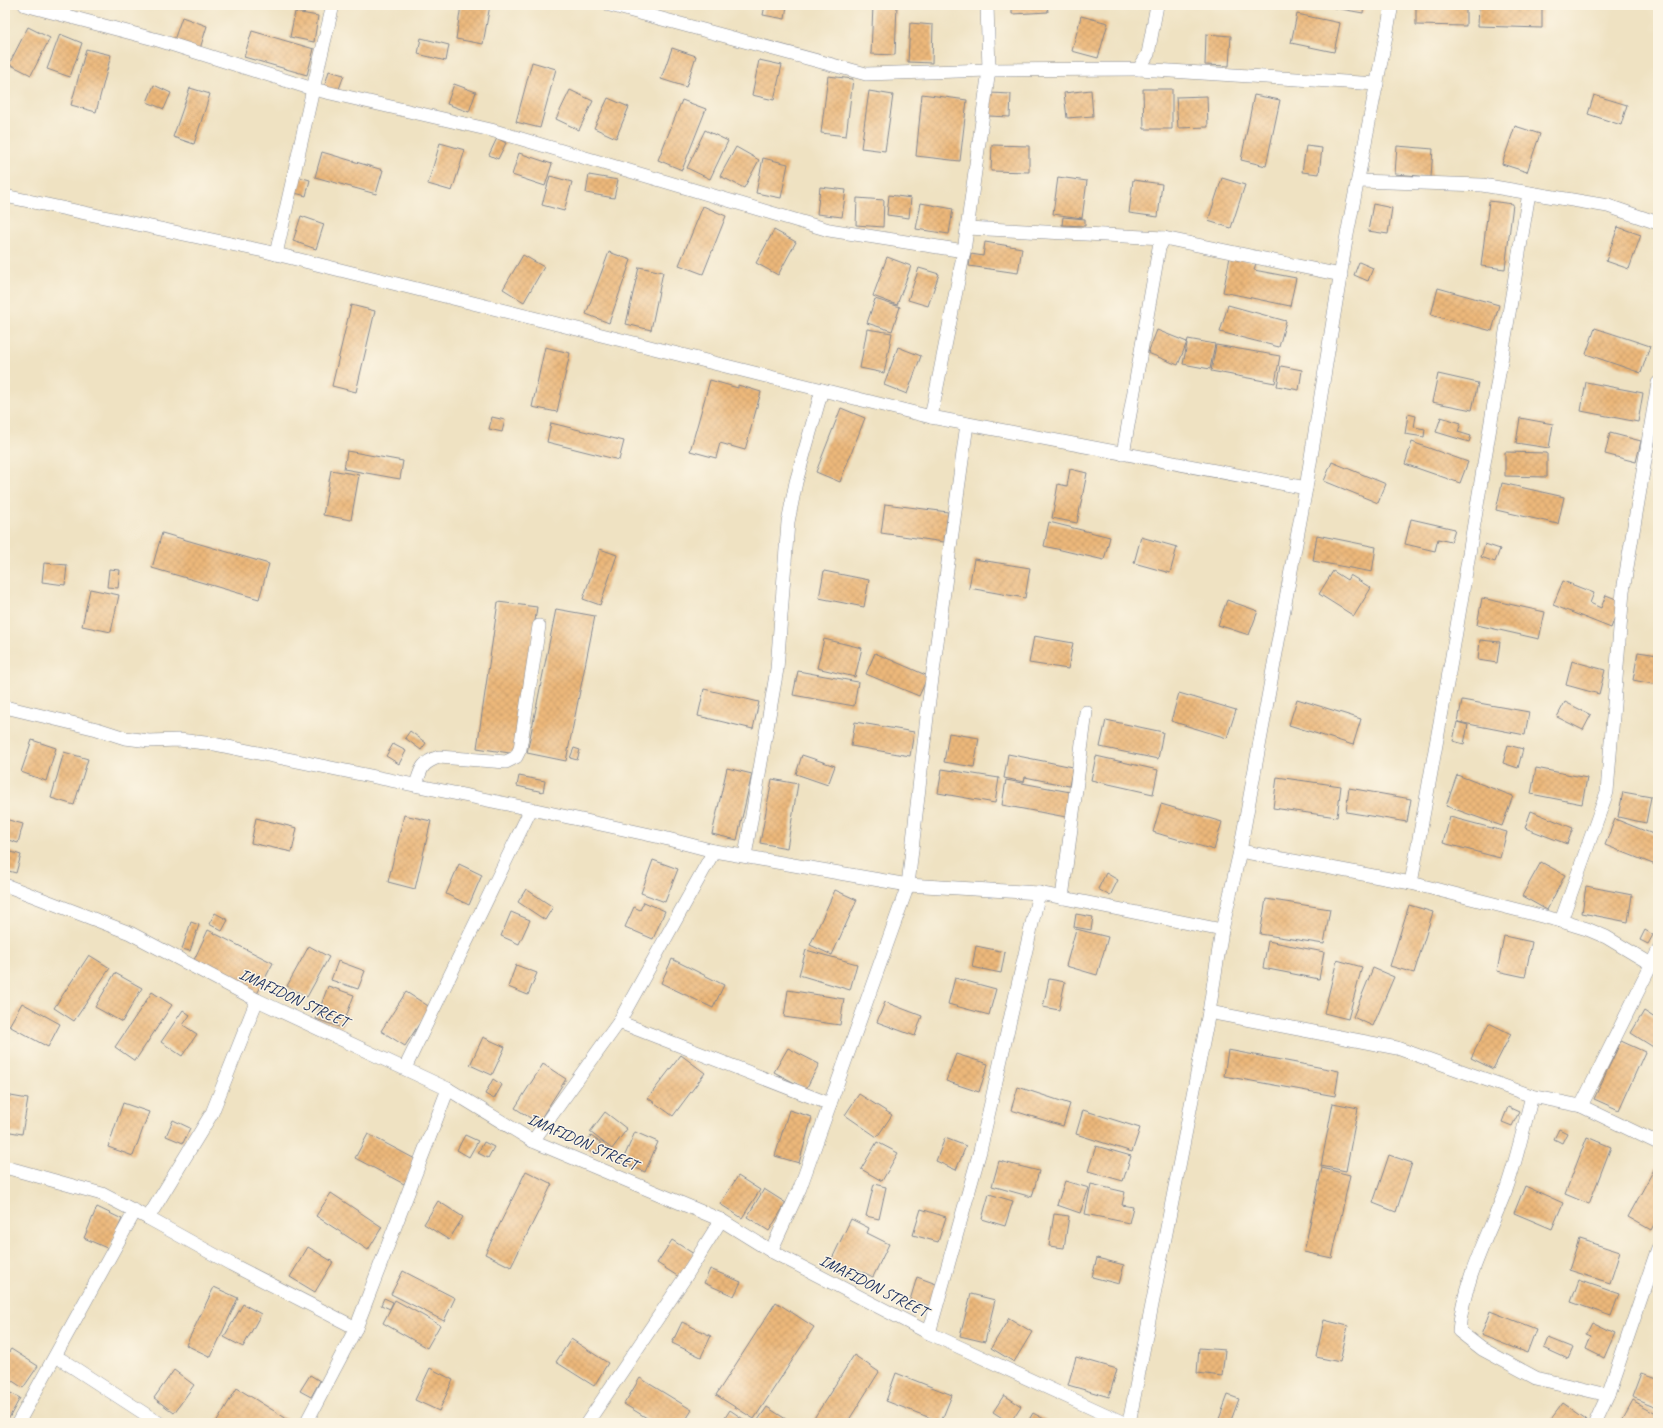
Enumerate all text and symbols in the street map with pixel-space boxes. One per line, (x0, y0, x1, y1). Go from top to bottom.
street label: IMAFIDON STREET (236, 964, 355, 1033)
street label: IMAFIDON STREET (525, 1109, 644, 1177)
street label: IMAFIDON STREET (816, 1250, 934, 1323)

